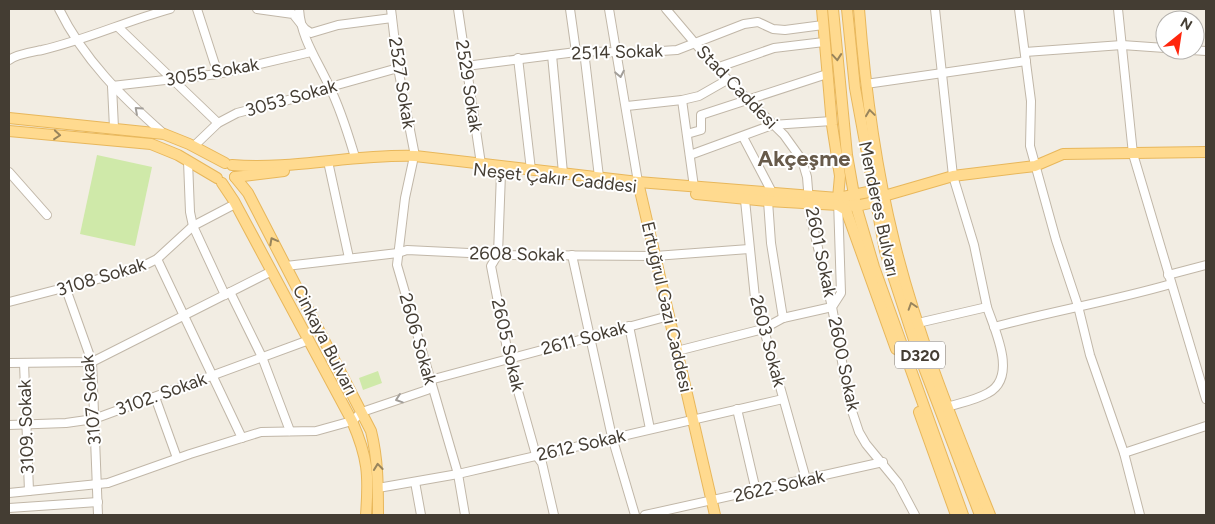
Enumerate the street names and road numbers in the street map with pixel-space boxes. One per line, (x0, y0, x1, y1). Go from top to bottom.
street label: 2527 Sokak (384, 36, 420, 131)
street label: 2529 Sokak (451, 38, 487, 134)
street label: 2514 Sokak (571, 39, 663, 65)
street label: Stad Caddesi (692, 41, 782, 133)
street label: 3055 Sokak (164, 53, 261, 91)
street label: 3053 Sokak (243, 74, 339, 122)
street label: Menderes Bulvarı (854, 139, 904, 279)
street label: Neşet Çakır Caddesi (472, 158, 638, 198)
street label: 2601 Sokak (801, 205, 841, 299)
street label: Ertuğrul Gazi Caddesi (637, 219, 697, 395)
street label: 2608 Sokak (469, 242, 565, 266)
street label: 3108 Sokak (54, 253, 149, 301)
street label: Cinkaya Bulvarı (288, 281, 362, 399)
street label: 2606 Sokak (394, 291, 442, 388)
street label: 2603 Sokak (745, 293, 791, 389)
street label: 2605 Sokak (487, 296, 529, 394)
street label: 2600 Sokak (823, 315, 865, 413)
street label: 2611 Sokak (539, 316, 629, 360)
road number: D320 (895, 342, 945, 368)
street label: 3107 Sokak (76, 354, 106, 446)
street label: 3102. Sokak (113, 367, 210, 421)
street label: 3109. Sokak (13, 379, 39, 475)
street label: 2612 Sokak (535, 424, 628, 466)
street label: 2622 Sokak (731, 465, 827, 507)

